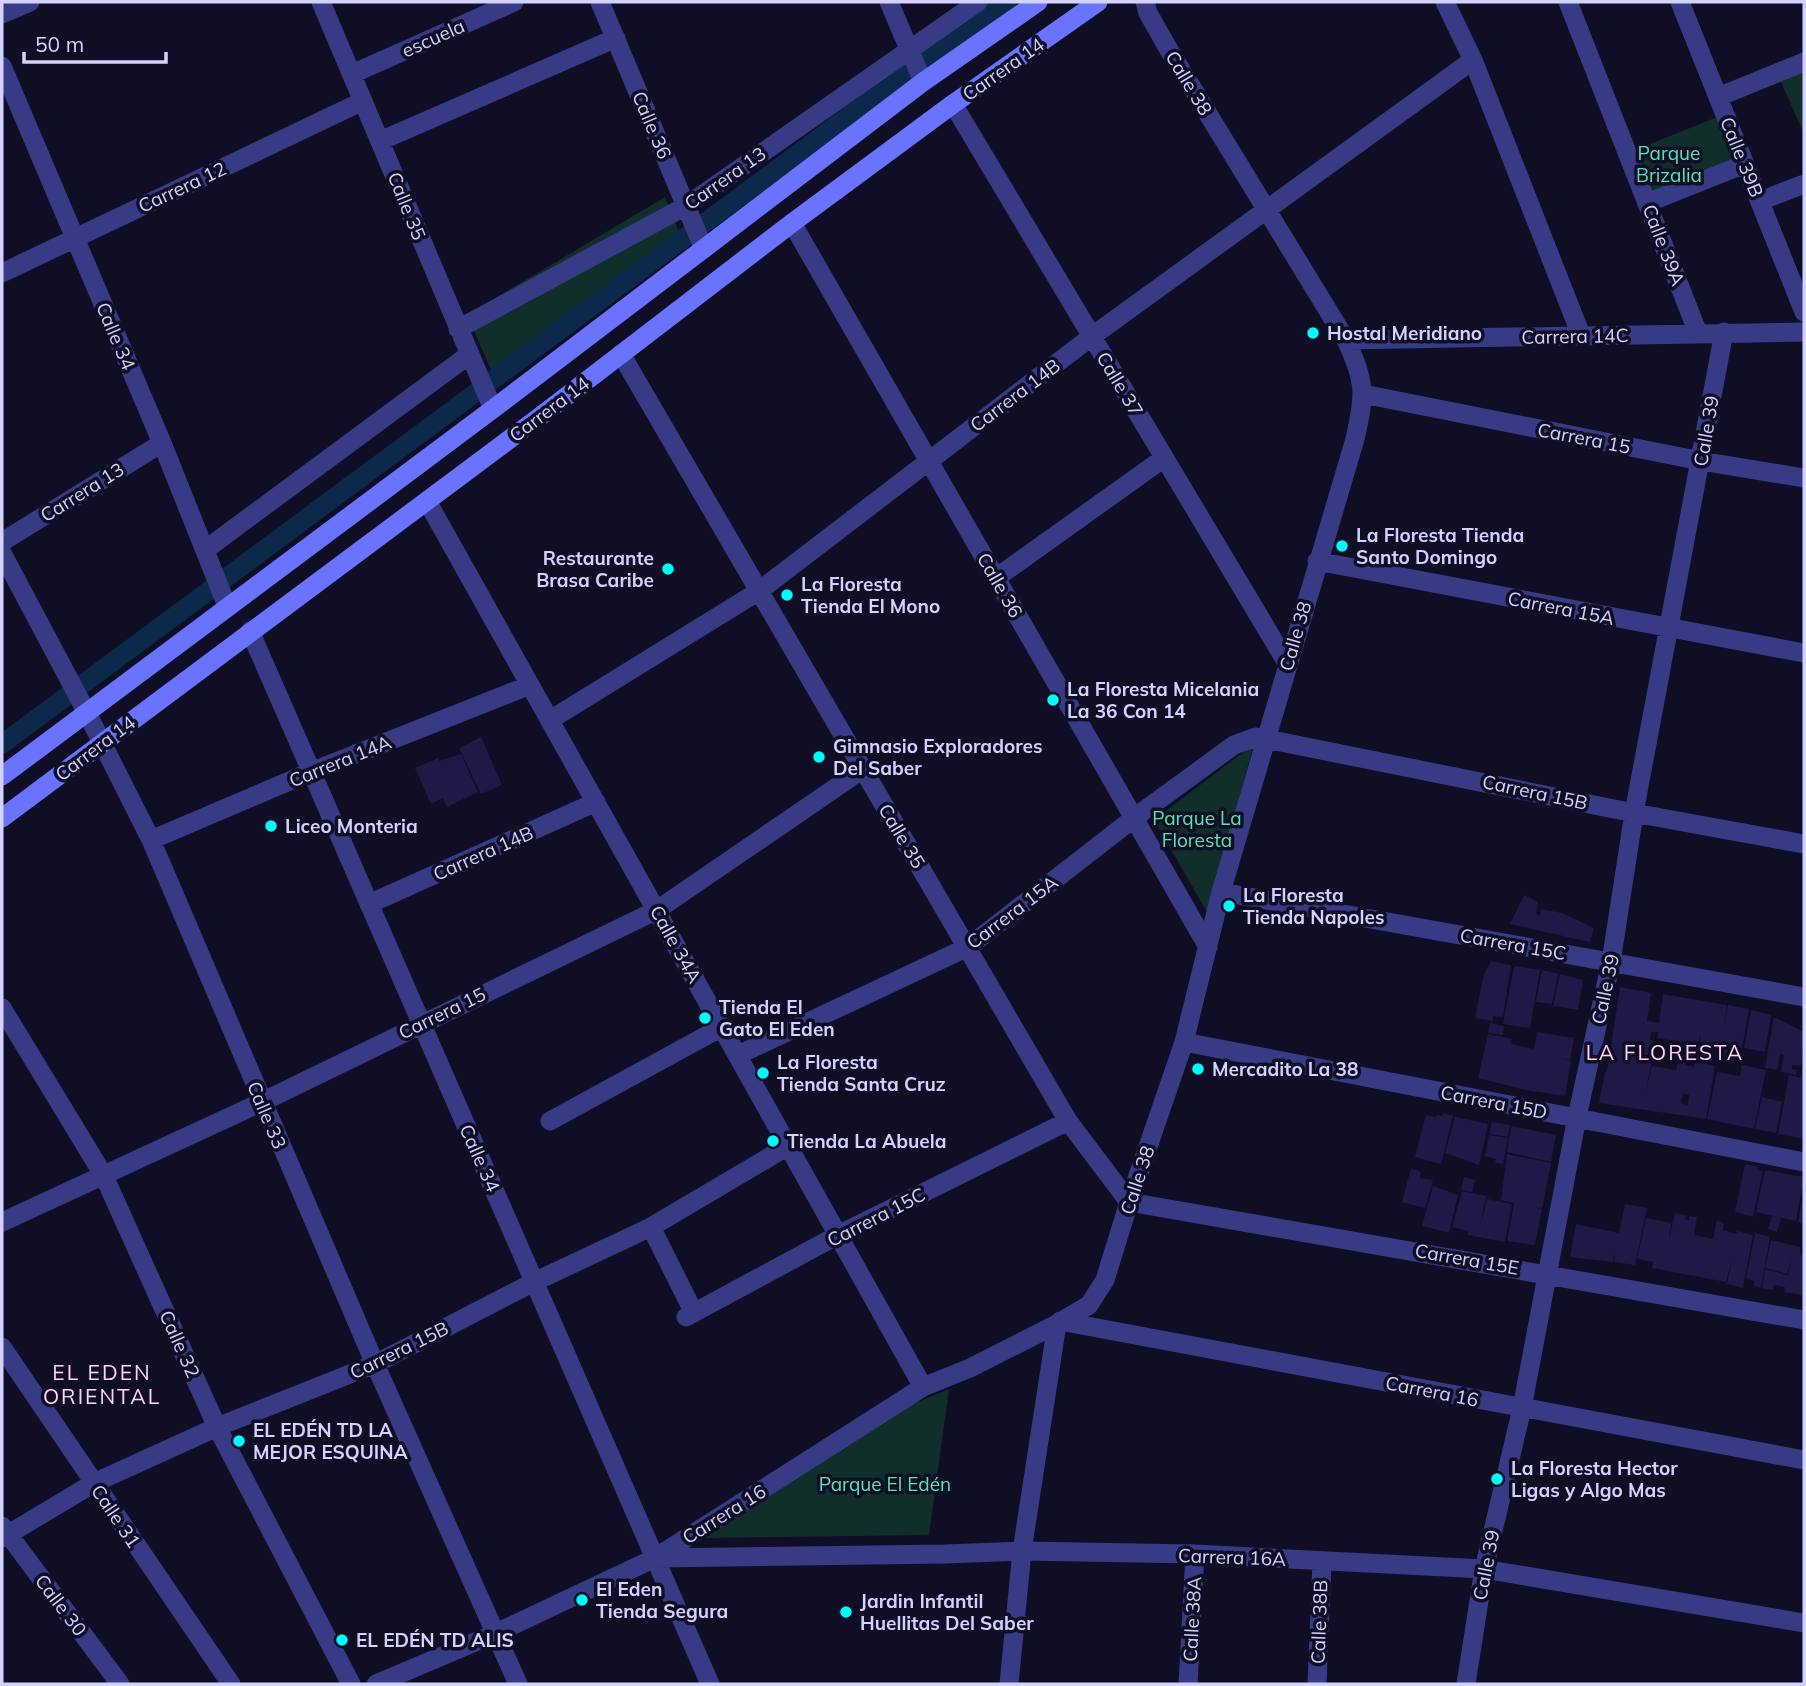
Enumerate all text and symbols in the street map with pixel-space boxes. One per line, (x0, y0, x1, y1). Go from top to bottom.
street label: escuela (398, 14, 468, 62)
scale bar (24, 21, 166, 65)
text: 50 m (35, 31, 84, 57)
street label: Carrera 14 (958, 32, 1048, 106)
street label: Calle 38 (1160, 46, 1218, 120)
street label: Calle 36 (627, 88, 677, 162)
street label: Calle 39B (1715, 113, 1769, 201)
street label: Carrera 13 (680, 141, 770, 215)
park label: Parque Brizalia (1636, 141, 1702, 187)
street label: Carrera 12 (134, 156, 230, 218)
street label: Calle 35 (383, 168, 431, 244)
street label: Calle 39A (1638, 201, 1690, 289)
street label: Calle 34 (91, 299, 141, 373)
place label: Hostal Meridiano (1327, 321, 1482, 345)
street label: Carrera 14C (1521, 323, 1629, 349)
marker: Hostal Meridiano (1305, 325, 1321, 341)
street label: Calle 37 (1091, 347, 1149, 421)
street label: Carrera 14B (965, 353, 1065, 437)
street label: Carrera 14 (504, 371, 594, 447)
street label: Calle 39 (1688, 394, 1724, 468)
street label: Carrera 15 (1536, 417, 1632, 459)
street label: Carrera 13 (36, 457, 128, 527)
place label: La Floresta Tienda Santo Domingo (1356, 523, 1524, 569)
marker: La Floresta Tienda Santo Domingo (1334, 538, 1350, 554)
place label: Restaurante Brasa Caribe (536, 546, 654, 592)
street label: Calle 36 (972, 548, 1028, 622)
marker: Restaurante Brasa Caribe (660, 561, 676, 577)
place label: La Floresta Tienda El Mono (801, 572, 940, 618)
street label: Carrera 15A (1506, 586, 1616, 630)
marker: La Floresta Tienda El Mono (779, 587, 795, 603)
street label: Calle 38 (1274, 598, 1316, 674)
place label: La Floresta Micelania La 36 Con 14 (1067, 677, 1259, 723)
marker: La Floresta Micelania La 36 Con 14 (1045, 692, 1061, 708)
street label: Carrera 14 (50, 710, 140, 786)
street label: Carrera 14A (285, 730, 395, 792)
place label: Gimnasio Exploradores Del Saber (833, 734, 1042, 780)
marker: Gimnasio Exploradores Del Saber (811, 749, 827, 765)
street label: Carrera 15B (1480, 769, 1590, 815)
street label: Calle 35 (873, 799, 931, 873)
park label: Parque La Floresta (1152, 806, 1242, 852)
place label: Liceo Monteria (285, 814, 418, 838)
marker: Liceo Monteria (263, 818, 279, 834)
street label: Carrera 14B (429, 820, 537, 886)
street label: Carrera 15A (962, 870, 1062, 954)
place label: La Floresta Tienda Napoles (1243, 883, 1384, 929)
marker: La Floresta Tienda Napoles (1221, 898, 1237, 914)
street label: Calle 34A (645, 901, 707, 987)
street label: Carrera 15C (1458, 923, 1568, 965)
street label: Calle 39 (1586, 952, 1624, 1026)
street label: Carrera 15 (394, 982, 490, 1044)
place label: Tienda El Gato El Eden (719, 995, 835, 1041)
marker: Tienda El Gato El Eden (697, 1010, 713, 1026)
district label: LA FLORESTA (1586, 1039, 1744, 1065)
place label: La Floresta Tienda Santa Cruz (777, 1050, 946, 1096)
place label: Mercadito La 38 (1212, 1057, 1358, 1081)
marker: Mercadito La 38 (1190, 1061, 1206, 1077)
marker: La Floresta Tienda Santa Cruz (755, 1065, 771, 1081)
street label: Calle 33 (242, 1078, 292, 1152)
street label: Carrera 15D (1439, 1080, 1549, 1124)
street label: Calle 34 (455, 1121, 505, 1195)
place label: Tienda La Abuela (787, 1129, 947, 1153)
marker: Tienda La Abuela (765, 1133, 781, 1149)
street label: Calle 38 (1115, 1142, 1159, 1218)
street label: Carrera 15C (823, 1182, 929, 1252)
street label: Carrera 15E (1413, 1238, 1521, 1280)
street label: Calle 32 (155, 1307, 205, 1381)
street label: Carrera 15B (346, 1316, 452, 1384)
district label: EL EDEN ORIENTAL (43, 1359, 161, 1409)
street label: Carrera 16 (1384, 1370, 1480, 1412)
place label: EL EDÉN TD LA MEJOR ESQUINA (253, 1418, 409, 1464)
marker: EL EDÉN TD LA MEJOR ESQUINA (231, 1433, 247, 1449)
place label: La Floresta Hector Ligas y Algo Mas (1511, 1456, 1678, 1502)
marker: La Floresta Hector Ligas y Algo Mas (1489, 1471, 1505, 1487)
park label: Parque El Edén (819, 1472, 951, 1496)
street label: Carrera 16 (678, 1479, 770, 1549)
street label: Calle 31 (86, 1480, 146, 1552)
street label: Calle 39 (1467, 1528, 1505, 1602)
street label: Carrera 16A (1178, 1543, 1286, 1571)
street label: Calle 30 (30, 1569, 92, 1641)
street label: Calle 38A (1178, 1576, 1206, 1662)
place label: El Eden Tienda Segura (596, 1577, 728, 1623)
street label: Calle 38B (1306, 1580, 1332, 1664)
place label: Jardin Infantil Huellitas Del Saber (860, 1589, 1034, 1635)
marker: El Eden Tienda Segura (574, 1592, 590, 1608)
marker: Jardin Infantil Huellitas Del Saber (838, 1604, 854, 1620)
place label: EL EDÉN TD ALIS (356, 1628, 514, 1652)
marker: EL EDÉN TD ALIS (334, 1632, 350, 1648)

